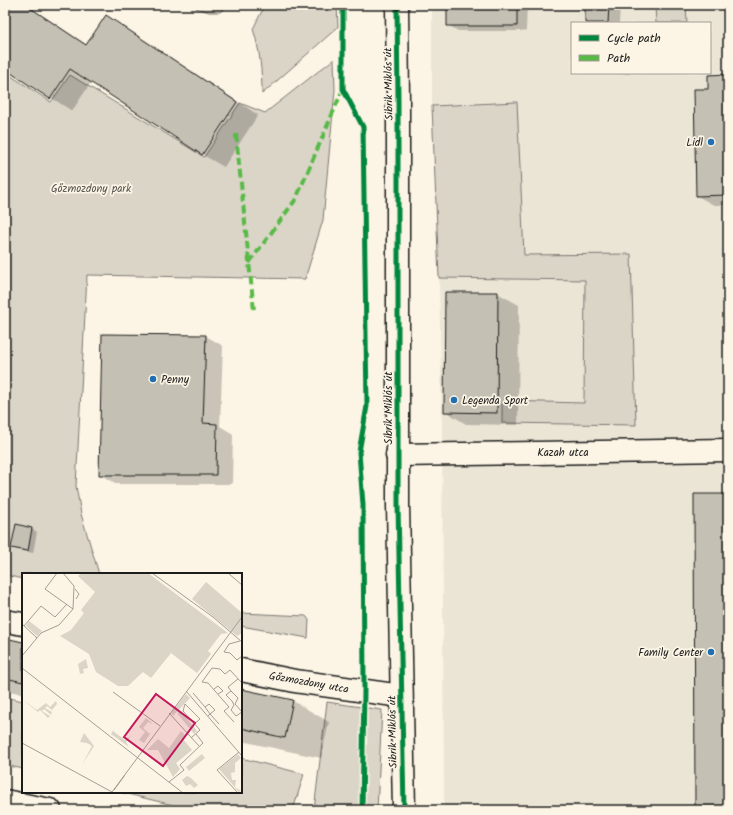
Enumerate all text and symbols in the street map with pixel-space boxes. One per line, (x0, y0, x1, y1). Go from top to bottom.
legend (571, 22, 711, 74)
text: Cycle path (607, 29, 661, 48)
street label: Sibrik Miklós út (379, 47, 399, 121)
text: Path (607, 49, 630, 68)
place label: Lidl (686, 134, 703, 152)
marker: Lidl (706, 137, 716, 147)
park label: Gőzmozdony park (51, 180, 132, 198)
place label: Penny (161, 371, 190, 389)
street label: Sibrik Miklós út (380, 371, 398, 444)
marker: Penny (148, 374, 158, 384)
place label: Legenda Sport (462, 392, 529, 410)
marker: Legenda Sport (449, 395, 459, 405)
street label: Kazah utca (537, 444, 589, 462)
inset map (22, 573, 242, 793)
place label: Family Center (638, 644, 704, 662)
marker: Family Center (706, 647, 716, 657)
street label: Gőzmozdony utca (268, 667, 350, 699)
street label: Sibrik Miklós út (383, 695, 403, 769)

